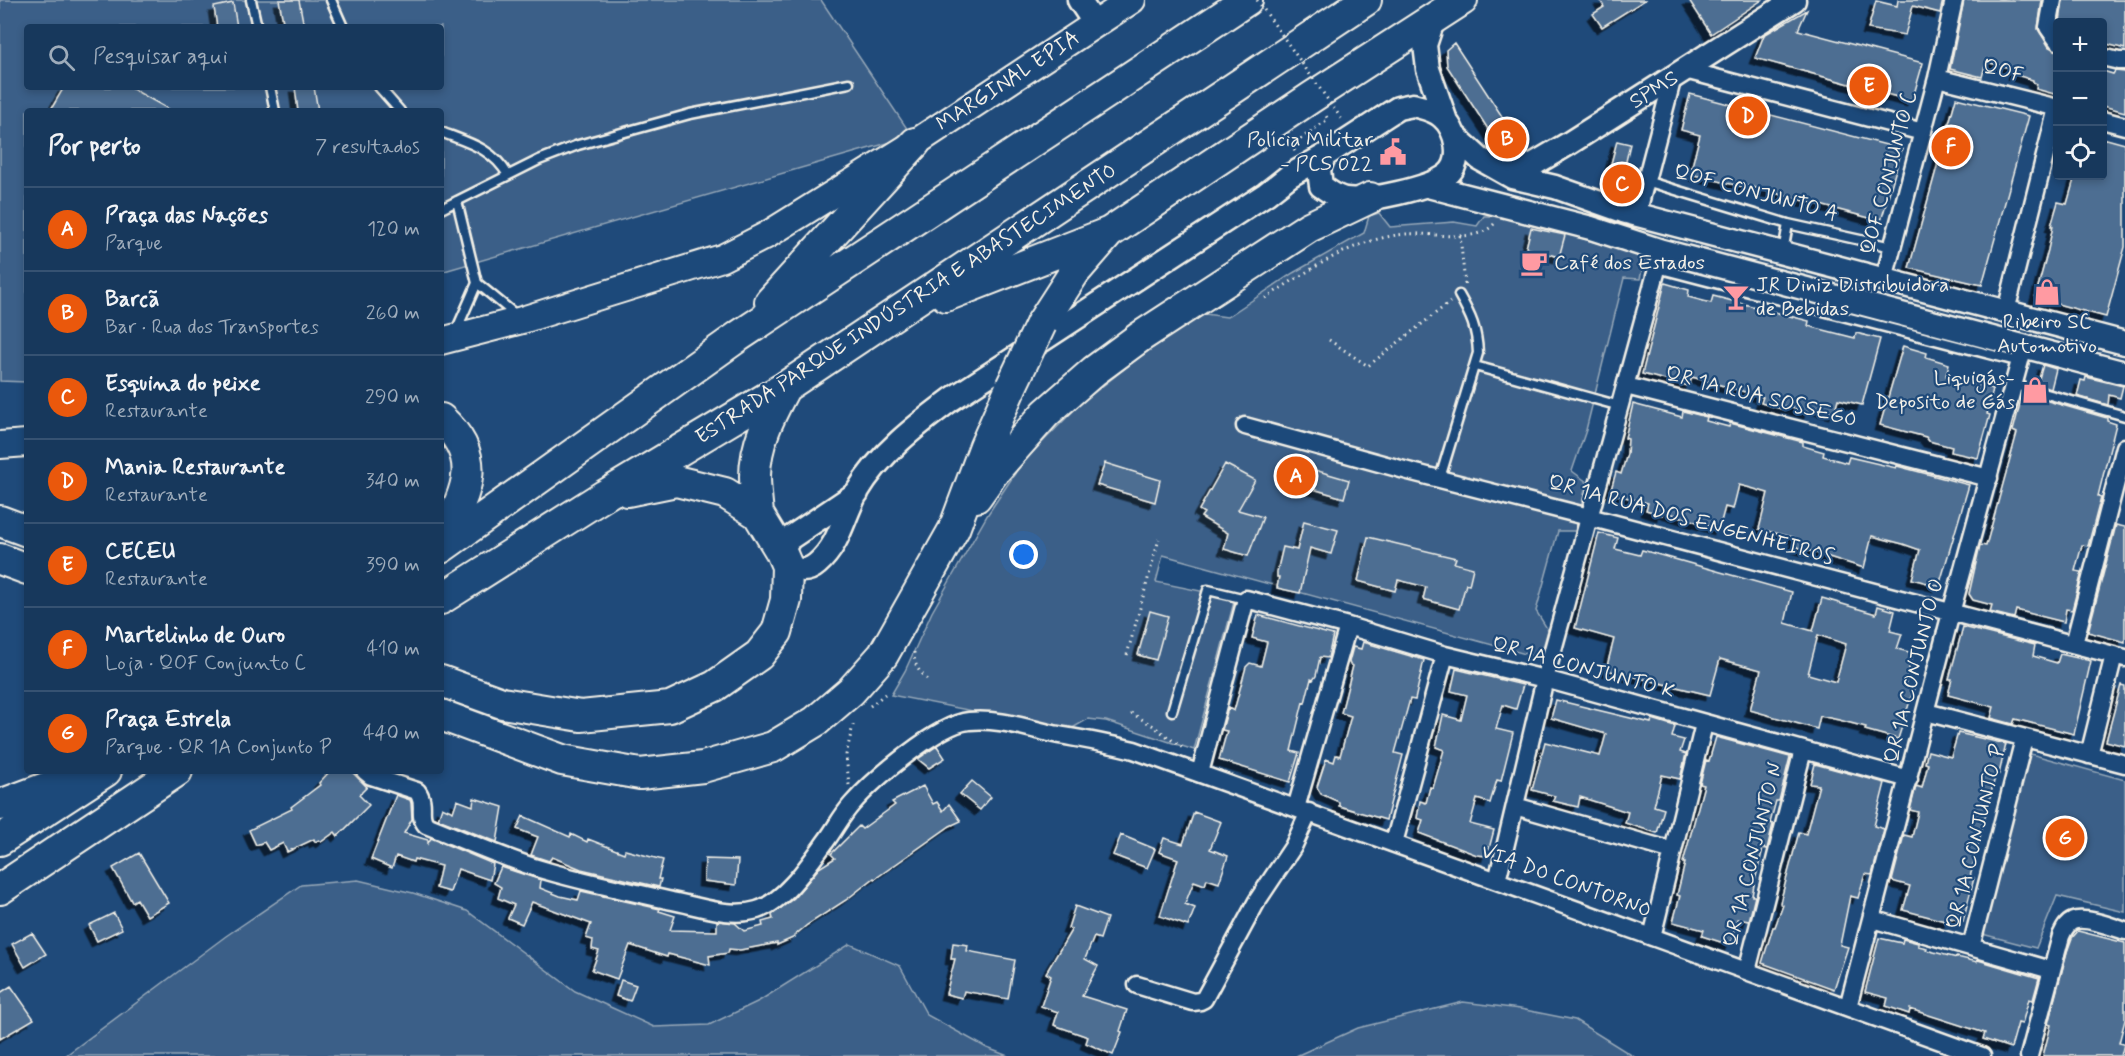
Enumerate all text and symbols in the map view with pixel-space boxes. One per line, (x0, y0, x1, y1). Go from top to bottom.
map controls (2053, 18, 2107, 180)
button: + (2053, 18, 2107, 72)
search box (24, 24, 444, 90)
street label: MARGINAL EPIA (931, 24, 1085, 138)
icon: search (45, 41, 78, 74)
text: Pesquisar aqui (93, 43, 228, 71)
street label: QOF (1979, 52, 2027, 90)
street label: SPMS (1624, 64, 1684, 116)
pin: E (1850, 64, 1888, 109)
button: − (2053, 72, 2107, 126)
street label: QOF CONJUNTO C (1854, 88, 1924, 258)
pin: D (1728, 94, 1768, 138)
pin: B (1488, 116, 1526, 162)
pin: F (1932, 124, 1970, 170)
place label: Polícia Militar - PCS 022 (1247, 126, 1373, 178)
button: locate (2053, 126, 2107, 180)
text: Por perto (48, 130, 141, 164)
text: 7 resultados (315, 134, 420, 161)
public building icon: Polícia Militar - PCS 022 (1378, 137, 1408, 167)
street label: ESTRADA PARQUE INDÚSTRIA E ABASTECIMENTO (690, 157, 1122, 451)
street label: QOF CONJUNTO A (1671, 158, 1841, 228)
pin: C (1602, 162, 1642, 207)
text: Praça das Nações (105, 202, 268, 230)
text: A (61, 216, 74, 243)
text: 120 m (367, 216, 420, 243)
text: Parque (105, 230, 163, 257)
cafe icon: Café dos Estados (1519, 248, 1549, 278)
place label: Café dos Estados (1554, 249, 1705, 277)
place label: JR Diniz Distribuidora de Bebidas (1756, 271, 1949, 323)
shop icon: Ribeiro SC Automotivo (2032, 277, 2062, 307)
bar icon: JR Diniz Distribuidora de Bebidas (1721, 282, 1751, 312)
text: Barcã (105, 286, 159, 314)
text: B (61, 300, 74, 327)
text: 260 m (366, 300, 420, 327)
place label: Ribeiro SC Automotivo (1997, 308, 2097, 360)
text: Bar · Rua dos Transportes (105, 314, 319, 341)
street label: QR 1A RUA SOSSEGO (1662, 360, 1860, 434)
place label: Liquigás- Deposito de Gás (1875, 364, 2015, 416)
text: Esquina do peixe (105, 370, 261, 398)
shop icon: Liquigás- Deposito de Gás (2020, 375, 2050, 405)
text: C (60, 384, 75, 411)
text: 290 m (365, 384, 420, 411)
text: Restaurante (105, 398, 208, 425)
text: Mania Restaurante (105, 454, 285, 482)
pin: A (1276, 454, 1316, 498)
text: D (61, 468, 74, 495)
text: 340 m (365, 468, 420, 495)
street label: QR 1A RUA DOS ENGENHEIROS (1545, 468, 1837, 572)
text: Restaurante (105, 482, 208, 509)
text: CECEU (105, 538, 175, 566)
your location (1009, 540, 1038, 569)
text: E (62, 552, 73, 579)
text: 390 m (366, 552, 420, 579)
text: Restaurante (105, 566, 208, 593)
street label: QR 1A CONJUNTO O (1877, 576, 1951, 766)
text: Martelinho de Ouro (105, 622, 285, 650)
street label: QR 1A CONJUNTO K (1489, 630, 1677, 706)
text: F (62, 636, 73, 663)
text: 410 m (366, 636, 420, 663)
text: Loja · QOF Conjunto C (105, 650, 306, 677)
text: Praça Estrela (105, 706, 231, 734)
text: G (61, 720, 74, 747)
text: 440 m (363, 720, 420, 747)
text: Parque · QR 1A Conjunto P (105, 734, 331, 761)
street label: QR 1A CONJUNTO P (1939, 741, 2013, 932)
street label: QR 1A CONJUNTO N (1717, 759, 1790, 950)
pin: G (2046, 816, 2084, 860)
street label: VIA DO CONTORNO (1477, 837, 1655, 925)

